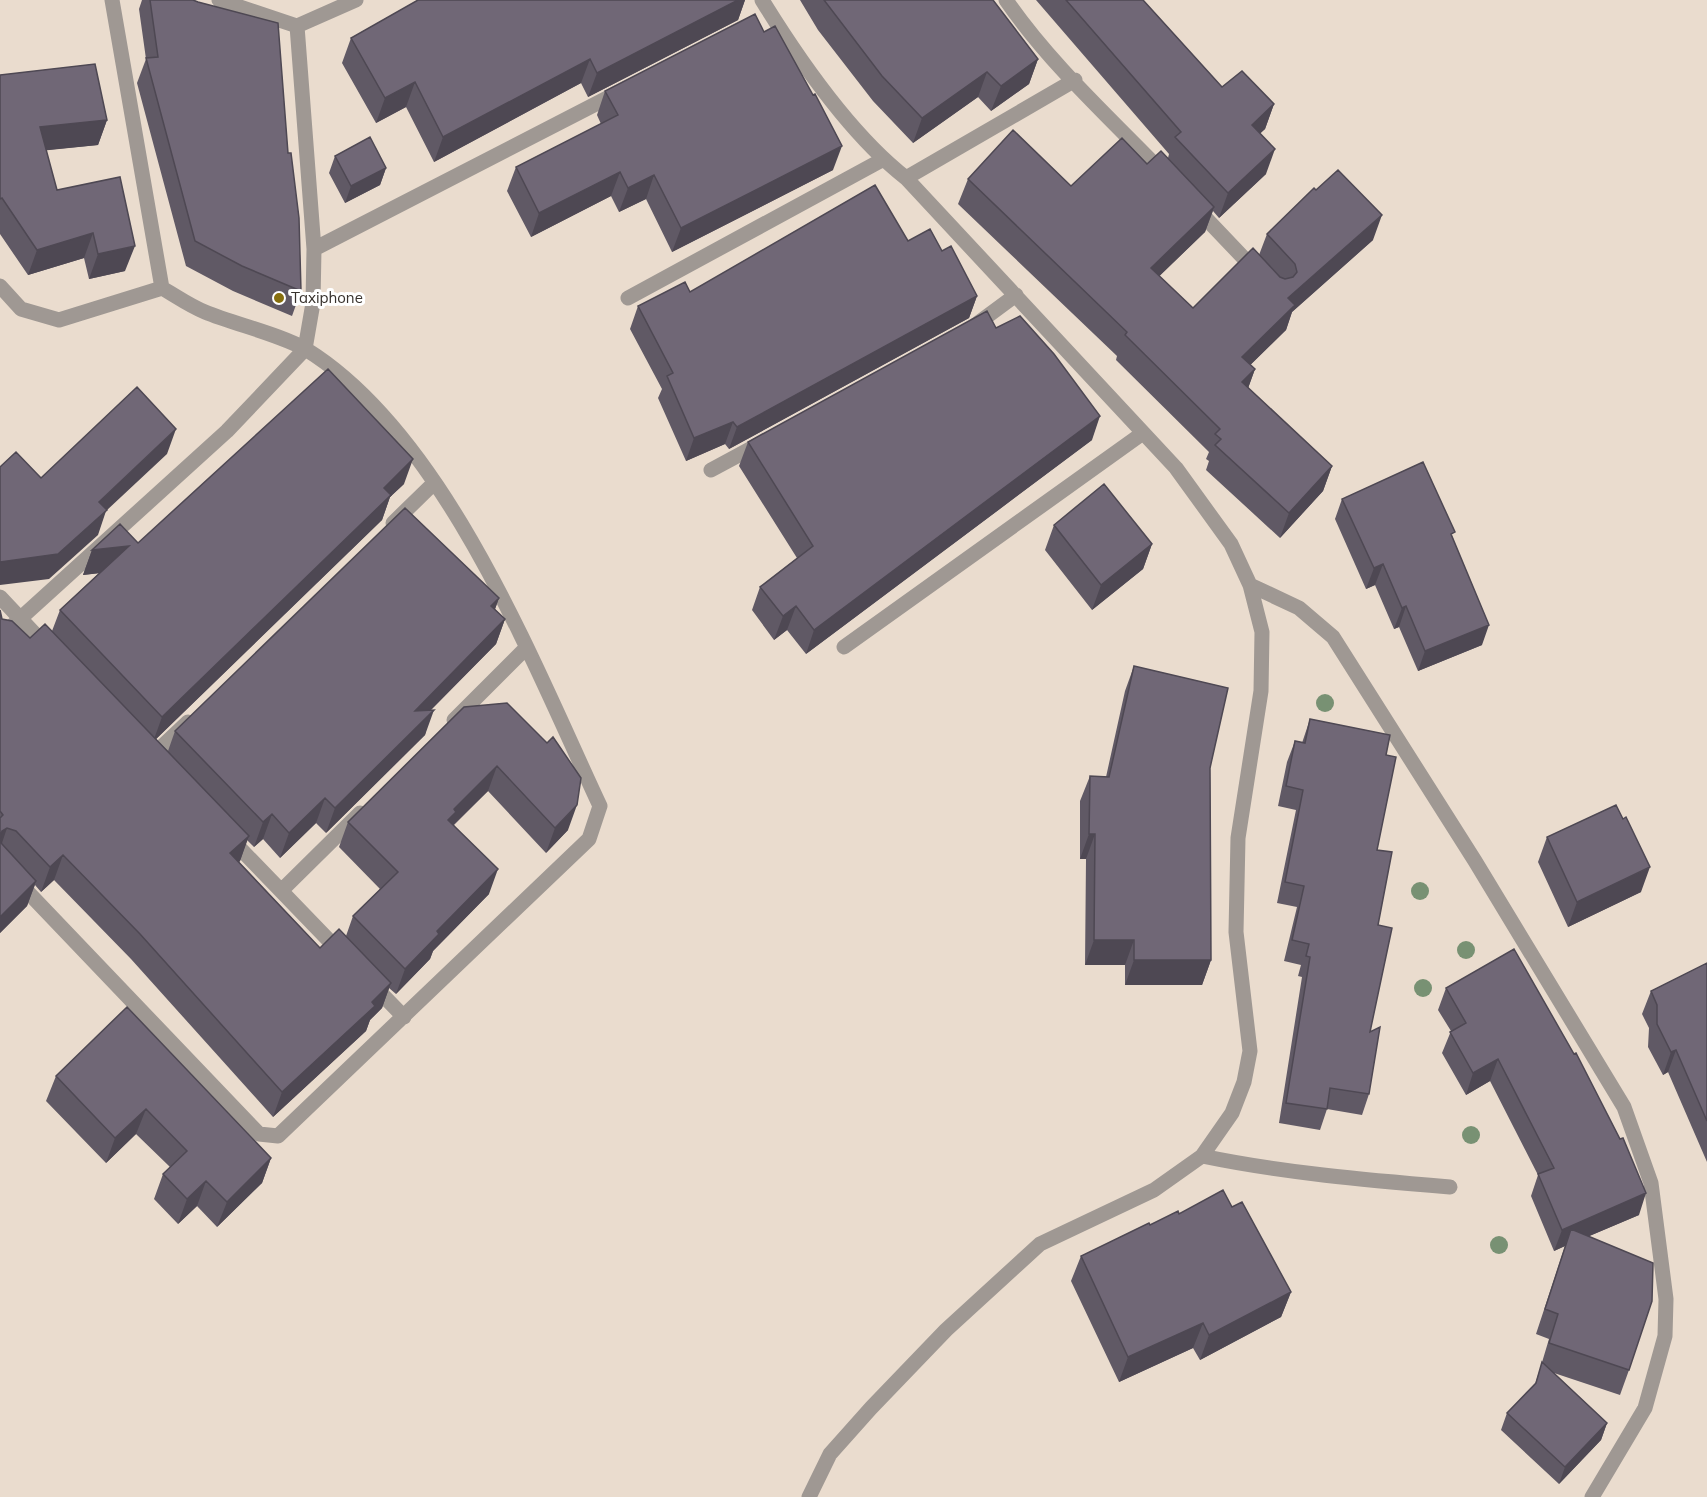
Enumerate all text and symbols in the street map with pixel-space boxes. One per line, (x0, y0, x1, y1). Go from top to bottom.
place label: Taxiphone (291, 288, 363, 307)
marker: Taxiphone (272, 291, 286, 305)

